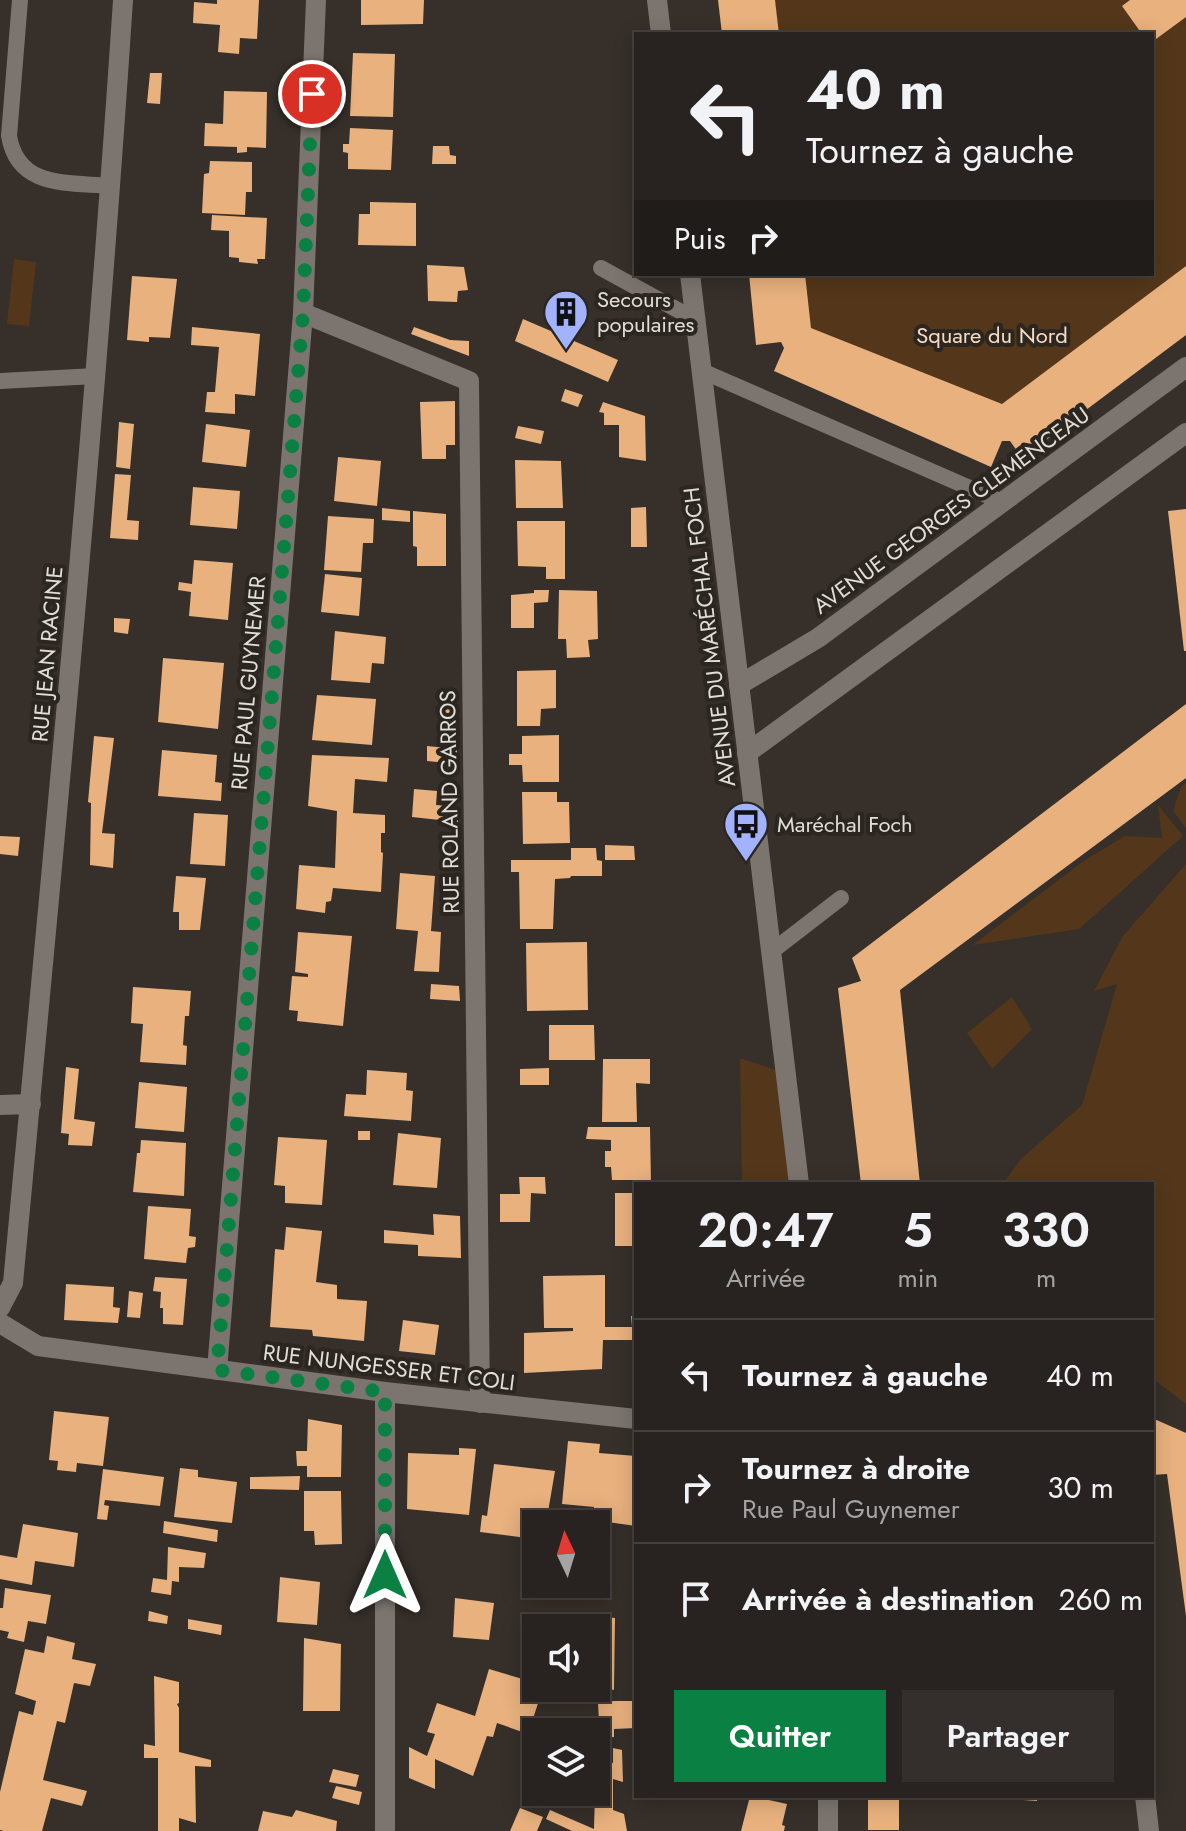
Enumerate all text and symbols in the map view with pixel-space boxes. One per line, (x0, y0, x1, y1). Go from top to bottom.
text: 40 m (806, 49, 945, 130)
pin (278, 60, 346, 128)
icon: left (674, 64, 778, 168)
icon: arrive (290, 72, 334, 116)
text: Tournez à gauche (806, 124, 1074, 176)
icon: right (741, 216, 785, 260)
text: Puis (674, 217, 725, 260)
place label: Secours populaires (597, 283, 695, 340)
building icon: Secours populaires (542, 288, 590, 351)
park label: Square du Nord (916, 319, 1068, 351)
street label: AVENUE GEORGES CLEMENCEAU (806, 399, 1096, 621)
street label: AVENUE DU MARÉCHAL FOCH (675, 485, 743, 789)
street label: RUE JEAN RACINE (23, 565, 71, 743)
street label: RUE PAUL GUYNEMER (223, 574, 273, 791)
street label: RUE ROLAND GARROS (431, 690, 467, 914)
bus stop icon: Maréchal Foch (722, 800, 770, 863)
place label: Maréchal Foch (777, 808, 913, 840)
text: 20:47 (698, 1196, 834, 1265)
text: 5 (903, 1196, 933, 1265)
text: 330 (1002, 1196, 1090, 1265)
text: Arrivée (726, 1259, 806, 1297)
text: min (897, 1259, 938, 1297)
text: m (1036, 1259, 1056, 1297)
street label: RUE NUNGESSER ET COLI (261, 1336, 517, 1398)
icon: left (674, 1353, 718, 1397)
text: Tournez à gauche (742, 1354, 988, 1397)
text: 40 m (1046, 1354, 1114, 1397)
text: Tournez à droite (742, 1447, 970, 1490)
icon: right (674, 1465, 718, 1509)
text: 30 m (1047, 1466, 1114, 1509)
text: Rue Paul Guynemer (742, 1490, 960, 1528)
north arrow (522, 1510, 610, 1598)
map controls (522, 1510, 610, 1806)
position arrow (343, 1533, 427, 1617)
icon: arrive (674, 1577, 718, 1621)
text: Arrivée à destination (742, 1578, 1034, 1621)
text: 260 m (1058, 1578, 1143, 1621)
button: sound (522, 1614, 610, 1702)
button: Quitter (674, 1690, 886, 1782)
button: Partager (902, 1690, 1114, 1782)
button: layers (522, 1718, 610, 1806)

